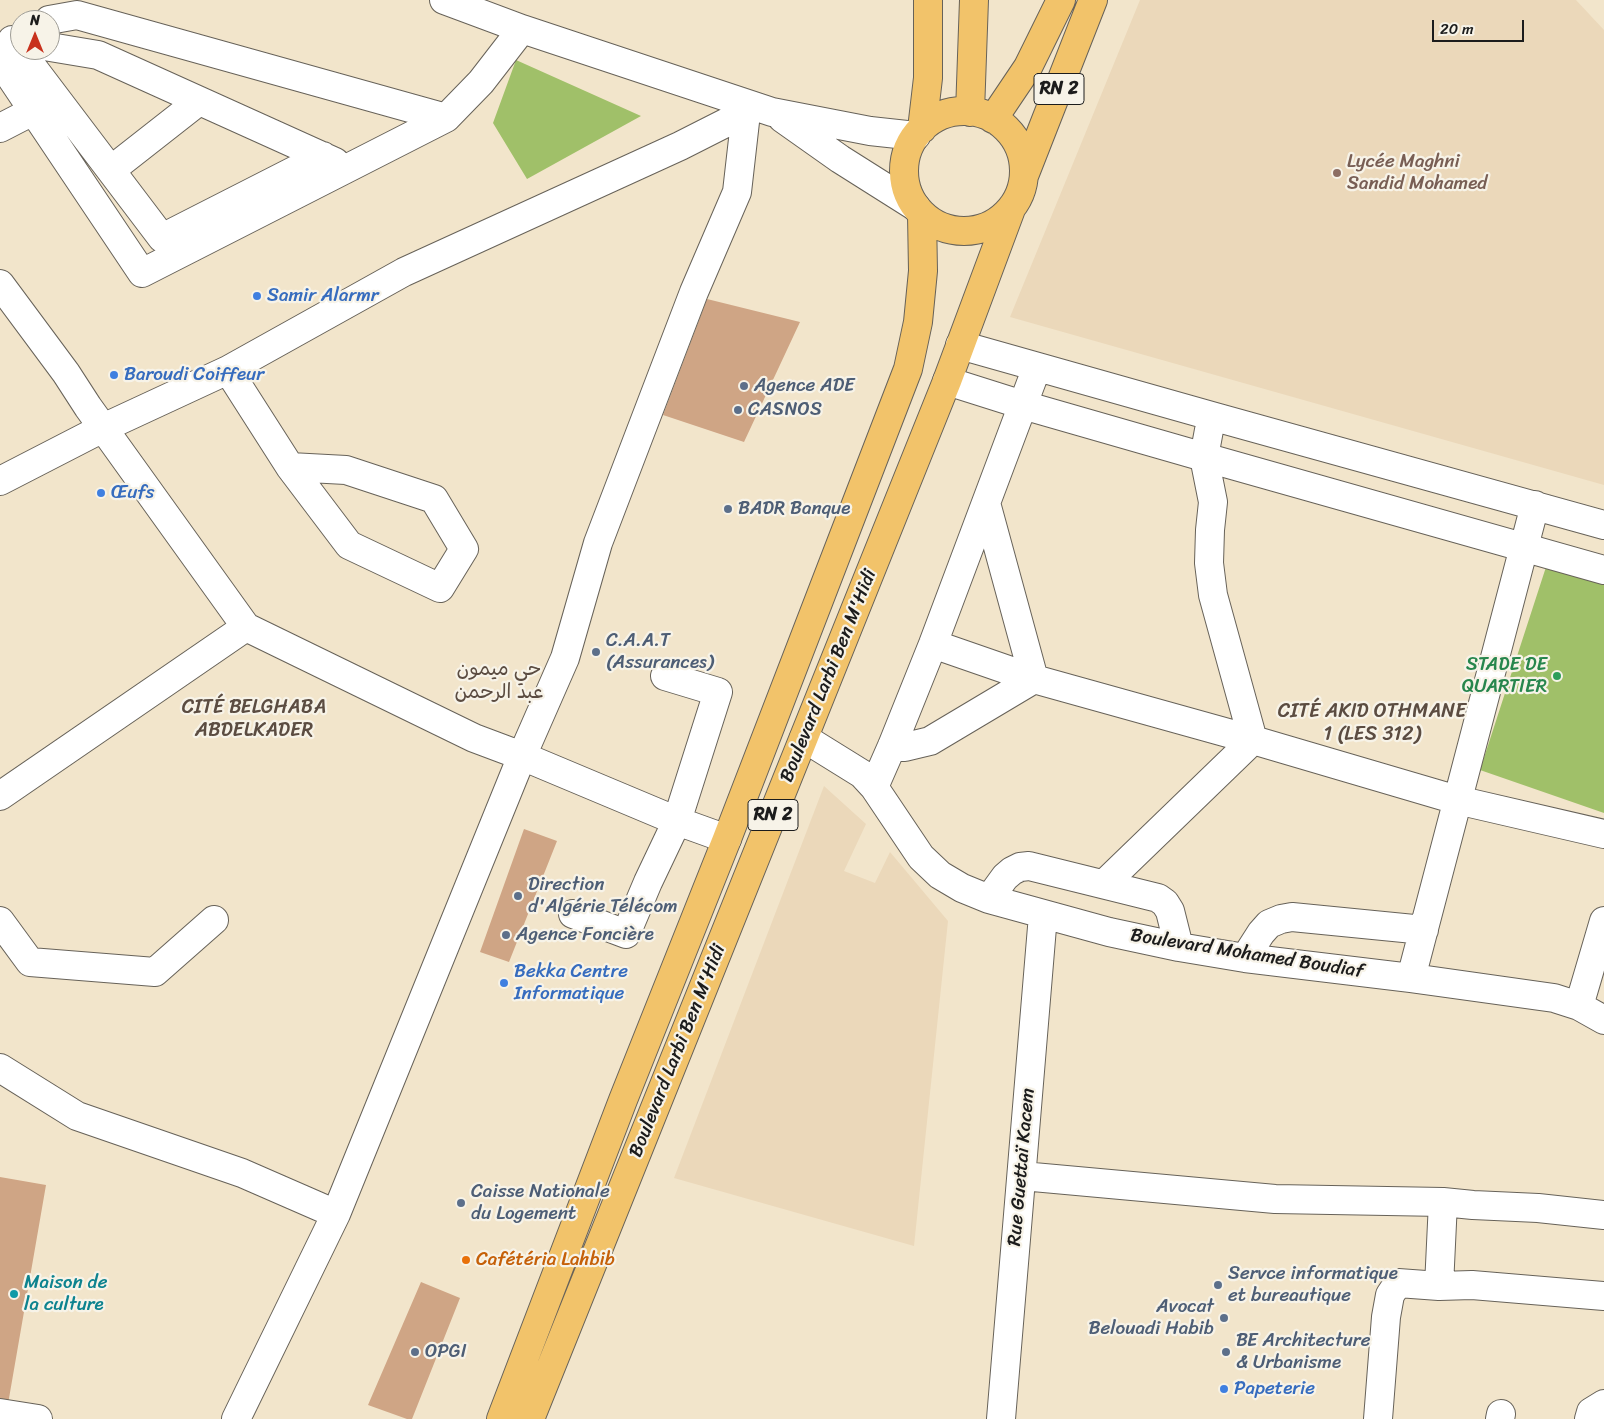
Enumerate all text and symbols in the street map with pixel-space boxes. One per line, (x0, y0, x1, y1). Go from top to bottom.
text: N (30, 8, 40, 33)
north arrow (10, 10, 60, 60)
scale bar (1434, 10, 1526, 42)
text: 20 m (1440, 16, 1474, 42)
road number: RN 2 (1034, 74, 1084, 105)
place label: Lycée Maghni Sandid Mohamed (1347, 151, 1487, 195)
marker: Lycée Maghni Sandid Mohamed (1331, 167, 1343, 179)
place label: Samir Alarmr (267, 285, 379, 307)
marker: Samir Alarmr (251, 290, 263, 302)
place label: Baroudi Coiffeur (124, 364, 264, 386)
marker: Baroudi Coiffeur (108, 369, 120, 381)
place label: Agence ADE (754, 375, 855, 397)
marker: Agence ADE (738, 380, 750, 392)
place label: CASNOS (748, 399, 822, 421)
marker: CASNOS (732, 404, 744, 416)
place label: Œufs (111, 482, 155, 504)
marker: Œufs (95, 487, 107, 499)
place label: BADR Banque (738, 498, 850, 520)
marker: BADR Banque (722, 503, 734, 515)
street label: Boulevard Larbi Ben M'Hidi (776, 566, 882, 786)
place label: C.A.A.T (Assurances) (606, 630, 714, 674)
marker: C.A.A.T (Assurances) (590, 646, 602, 658)
place label: STADE DE QUARTIER (1462, 654, 1547, 698)
district label: حي ميمون عبد الرحمن (454, 658, 544, 705)
marker: STADE DE QUARTIER (1551, 670, 1563, 682)
district label: CITÉ BELGHABA ABDELKADER (174, 696, 334, 743)
district label: CITÉ AKID OTHMANE 1 (LES 312) (1267, 700, 1477, 747)
road number: RN 2 (748, 800, 798, 830)
place label: Direction d'Algérie Télécom (528, 874, 678, 918)
marker: Direction d'Algérie Télécom (512, 890, 524, 902)
place label: Agence Foncière (516, 924, 654, 946)
street label: Boulevard Mohamed Boudiaf (1129, 924, 1365, 984)
marker: Agence Foncière (500, 929, 512, 941)
street label: Boulevard Larbi Ben M'Hidi (625, 941, 731, 1161)
place label: Bekka Centre Informatique (514, 961, 628, 1005)
marker: Bekka Centre Informatique (498, 977, 510, 989)
street label: Rue Guettaï Kacem (1004, 1087, 1040, 1247)
place label: Caisse Nationale du Logement (471, 1181, 610, 1225)
marker: Caisse Nationale du Logement (455, 1197, 467, 1209)
place label: Cafétéria Lahbib (476, 1249, 615, 1271)
marker: Cafétéria Lahbib (460, 1254, 472, 1266)
place label: Servce informatique et bureautique (1228, 1263, 1398, 1307)
place label: Maison de la culture (24, 1272, 107, 1316)
marker: Servce informatique et bureautique (1212, 1279, 1224, 1291)
marker: Maison de la culture (8, 1288, 20, 1300)
place label: Avocat Belouadi Habib (1088, 1296, 1214, 1340)
marker: Avocat Belouadi Habib (1218, 1312, 1230, 1324)
place label: BE Architecture & Urbanisme (1236, 1330, 1370, 1374)
place label: OPGI (425, 1341, 467, 1363)
marker: OPGI (409, 1346, 421, 1358)
marker: BE Architecture & Urbanisme (1220, 1346, 1232, 1358)
place label: Papeterie (1234, 1378, 1315, 1400)
marker: Papeterie (1218, 1383, 1230, 1395)

